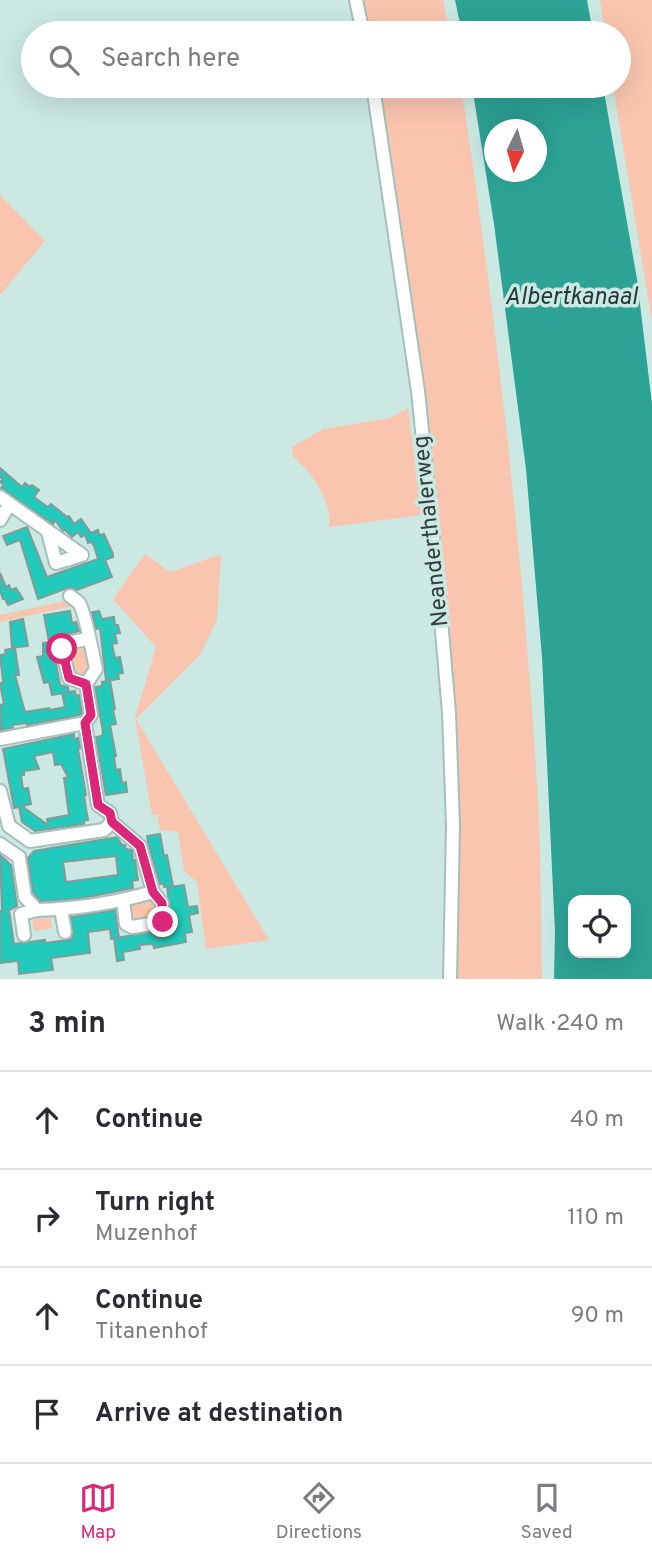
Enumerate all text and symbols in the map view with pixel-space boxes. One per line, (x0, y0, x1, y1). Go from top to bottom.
search box (21, 21, 631, 98)
icon: search (45, 41, 83, 79)
text: Search here (101, 43, 240, 76)
north arrow (484, 119, 547, 182)
water label: Albertkanaal (505, 283, 639, 313)
street label: Neanderthalerweg (408, 434, 456, 628)
route start (46, 633, 77, 664)
map controls (568, 895, 631, 958)
button: locate (568, 895, 631, 958)
route end (147, 906, 178, 937)
text: 3 min (28, 1006, 106, 1043)
text: Walk · 240 m (496, 1010, 624, 1039)
icon: ahead (28, 1101, 66, 1139)
text: Continue (95, 1104, 203, 1137)
text: 40 m (570, 1106, 624, 1135)
text: Turn right (95, 1187, 215, 1220)
icon: right (28, 1199, 66, 1237)
text: 110 m (567, 1204, 624, 1233)
text: Muzenhof (95, 1220, 197, 1249)
text: Continue (95, 1285, 203, 1318)
icon: ahead (28, 1297, 66, 1335)
text: 90 m (571, 1302, 624, 1331)
text: Titanenhof (95, 1318, 208, 1347)
icon: arrive (28, 1395, 66, 1433)
text: Arrive at destination (95, 1398, 343, 1431)
tab: Map (79, 1479, 117, 1545)
tab: Directions (276, 1479, 362, 1545)
tab: Saved (521, 1479, 573, 1545)

